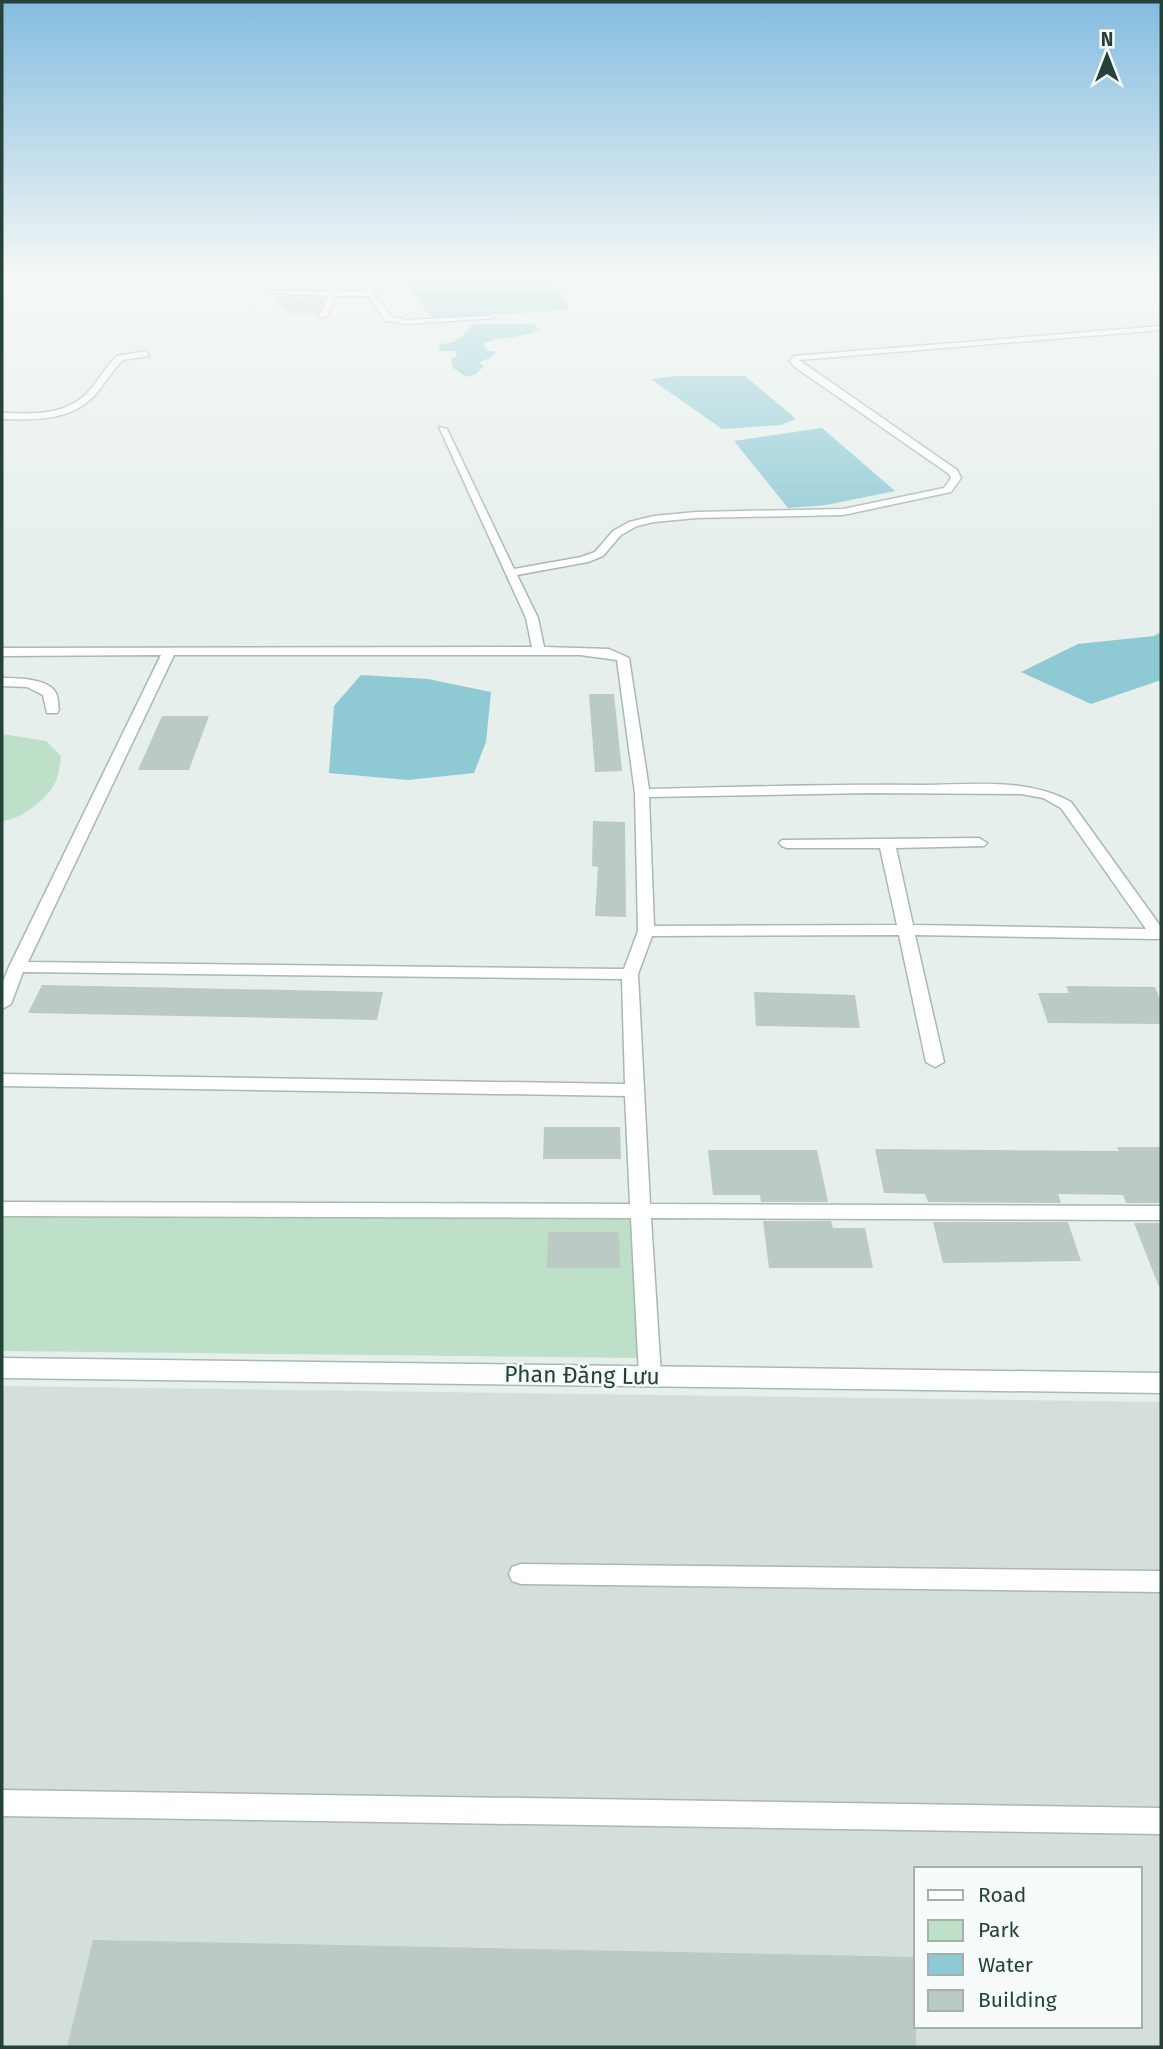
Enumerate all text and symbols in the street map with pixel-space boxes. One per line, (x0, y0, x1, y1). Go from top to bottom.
north arrow (1072, 21, 1142, 91)
text: N (1101, 28, 1113, 51)
street label: Phan Đăng Lưu (504, 1360, 660, 1390)
legend (914, 1867, 1142, 2028)
text: Road (978, 1882, 1026, 1908)
text: Park (978, 1917, 1020, 1943)
text: Water (978, 1952, 1033, 1978)
text: Building (978, 1987, 1057, 2013)

